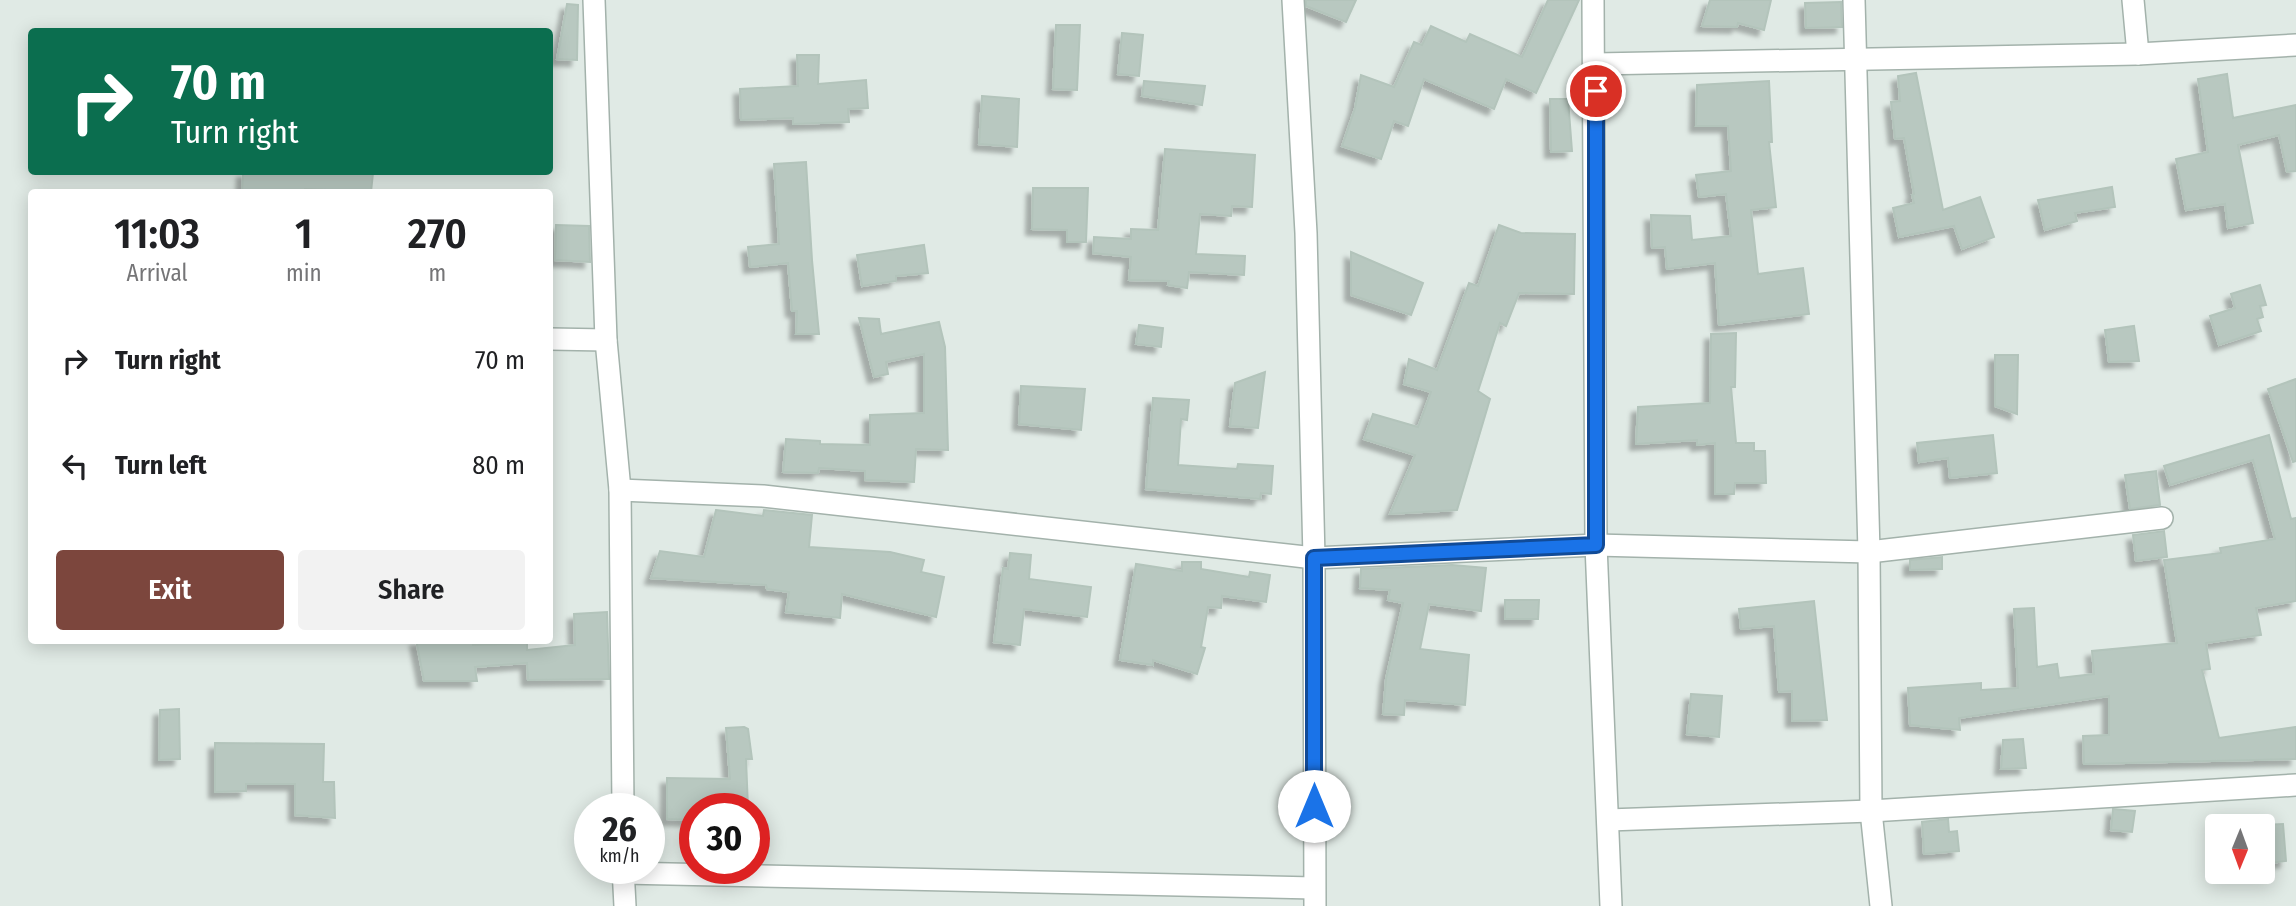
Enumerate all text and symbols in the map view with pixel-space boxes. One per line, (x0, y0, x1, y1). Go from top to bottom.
text: 70 m (171, 53, 266, 112)
icon: right (56, 56, 147, 147)
pin (1566, 61, 1626, 121)
icon: arrive (1577, 72, 1615, 110)
text: Turn right (171, 113, 298, 151)
text: 11:03 (114, 209, 200, 259)
text: 1 (295, 209, 313, 259)
text: 270 (408, 209, 467, 259)
text: Arrival (127, 259, 188, 287)
text: min (286, 259, 322, 287)
text: m (428, 259, 446, 287)
icon: right (56, 342, 94, 380)
text: Turn right (115, 345, 221, 376)
text: 70 m (475, 345, 525, 376)
icon: left (56, 447, 94, 485)
text: Turn left (115, 450, 207, 481)
text: 80 m (472, 450, 525, 481)
button: Exit (56, 550, 284, 630)
button: Share (298, 550, 525, 630)
position arrow (1277, 769, 1351, 843)
speed limit sign: 30 (679, 793, 770, 884)
text: 26 (602, 808, 637, 850)
north arrow (2205, 814, 2275, 884)
map controls (2205, 814, 2275, 884)
text: km/h (599, 845, 640, 867)

